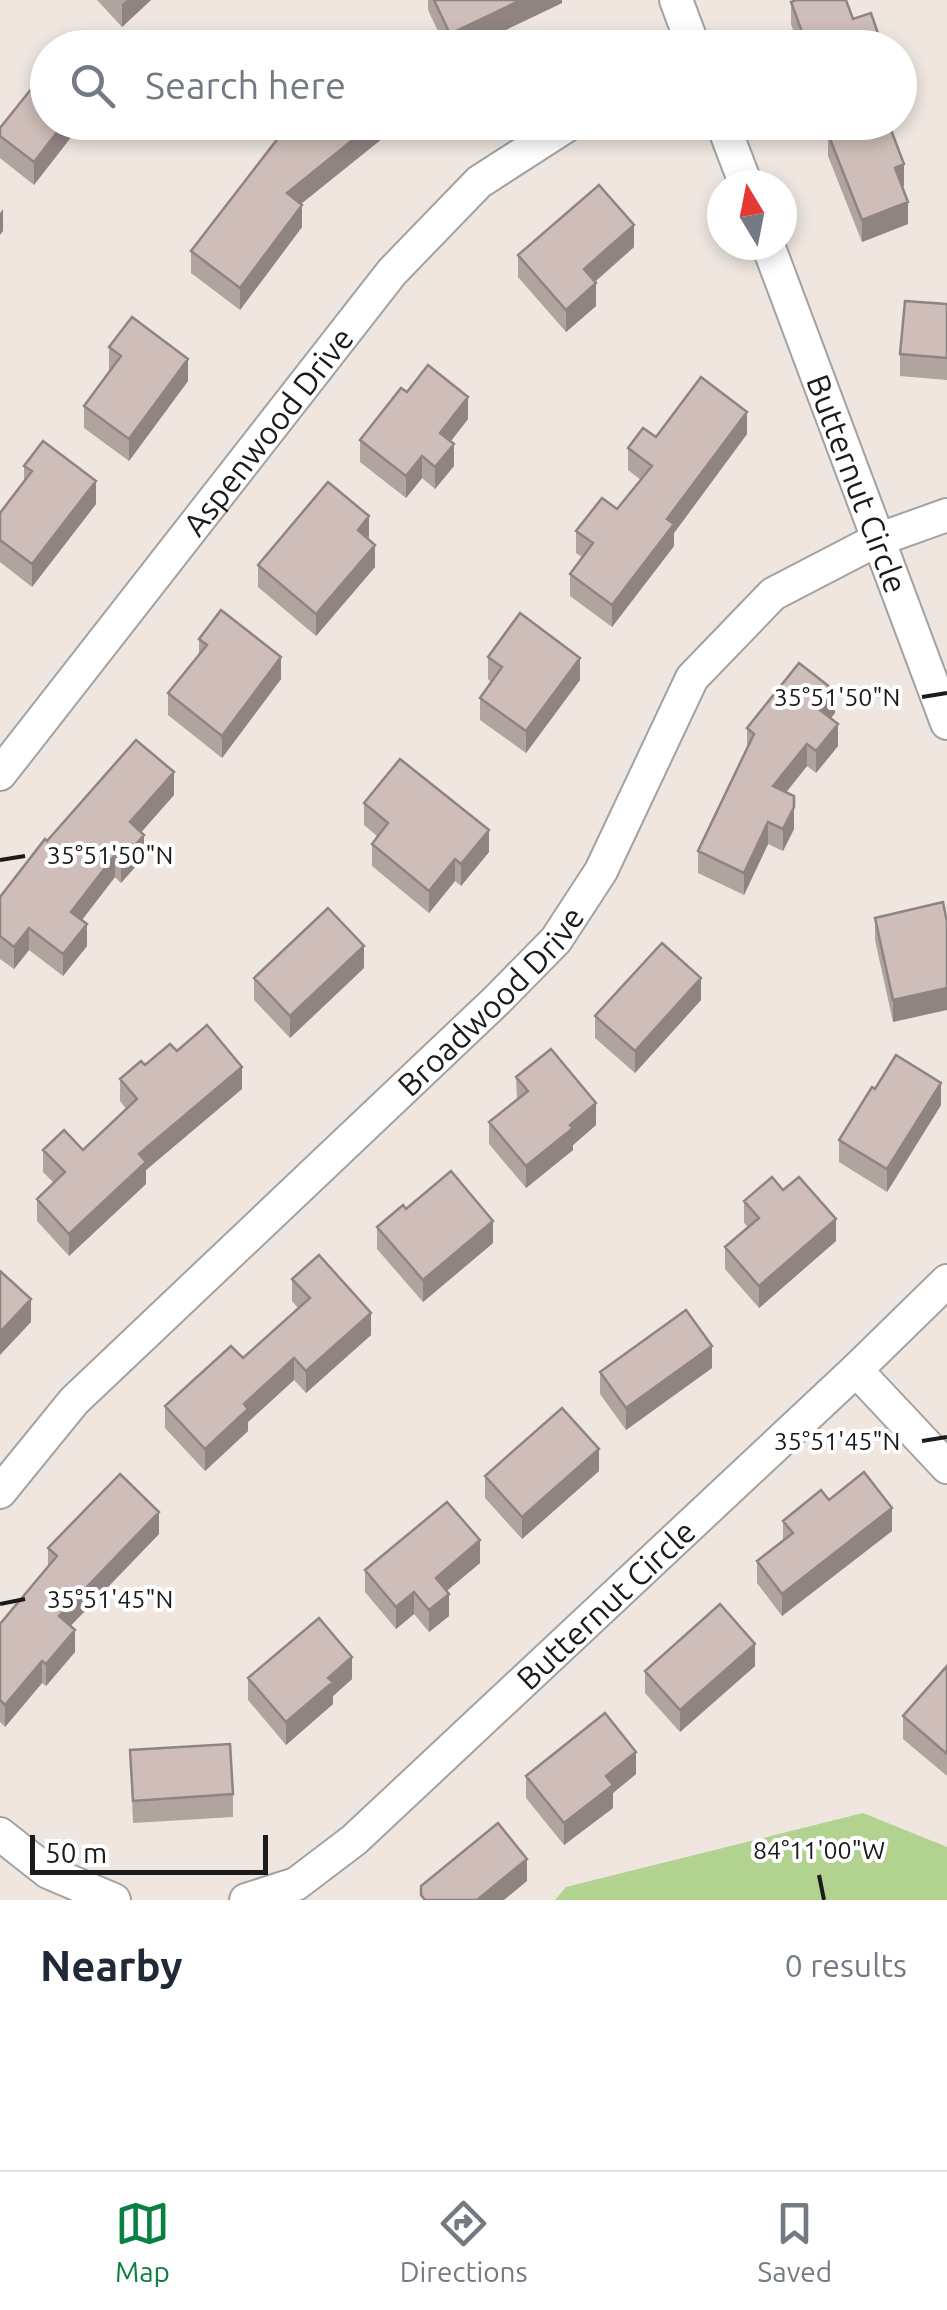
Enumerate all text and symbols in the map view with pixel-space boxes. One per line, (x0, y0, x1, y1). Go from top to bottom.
search box (30, 30, 917, 140)
icon: search (65, 58, 120, 113)
text: Search here (145, 64, 346, 106)
north arrow (707, 170, 797, 260)
street label: Aspenwood Drive (175, 320, 360, 542)
street label: Butternut Circle (800, 370, 915, 598)
text: 35°51'50"N (774, 683, 900, 711)
text: 35°51'50"N (47, 841, 173, 869)
street label: Broadwood Drive (390, 900, 591, 1103)
text: 35°51'45"N (774, 1427, 900, 1455)
street label: Butternut Circle (509, 1513, 702, 1696)
text: 35°51'45"N (47, 1585, 173, 1613)
scale bar (30, 1830, 268, 1874)
text: 84°11'00"W (753, 1836, 885, 1864)
text: 50 m (45, 1837, 107, 1868)
text: Nearby (40, 1942, 183, 1989)
text: 0 results (785, 1947, 907, 1983)
tab: Map (115, 2196, 170, 2287)
tab: Directions (400, 2196, 528, 2287)
tab: Saved (758, 2196, 832, 2287)

